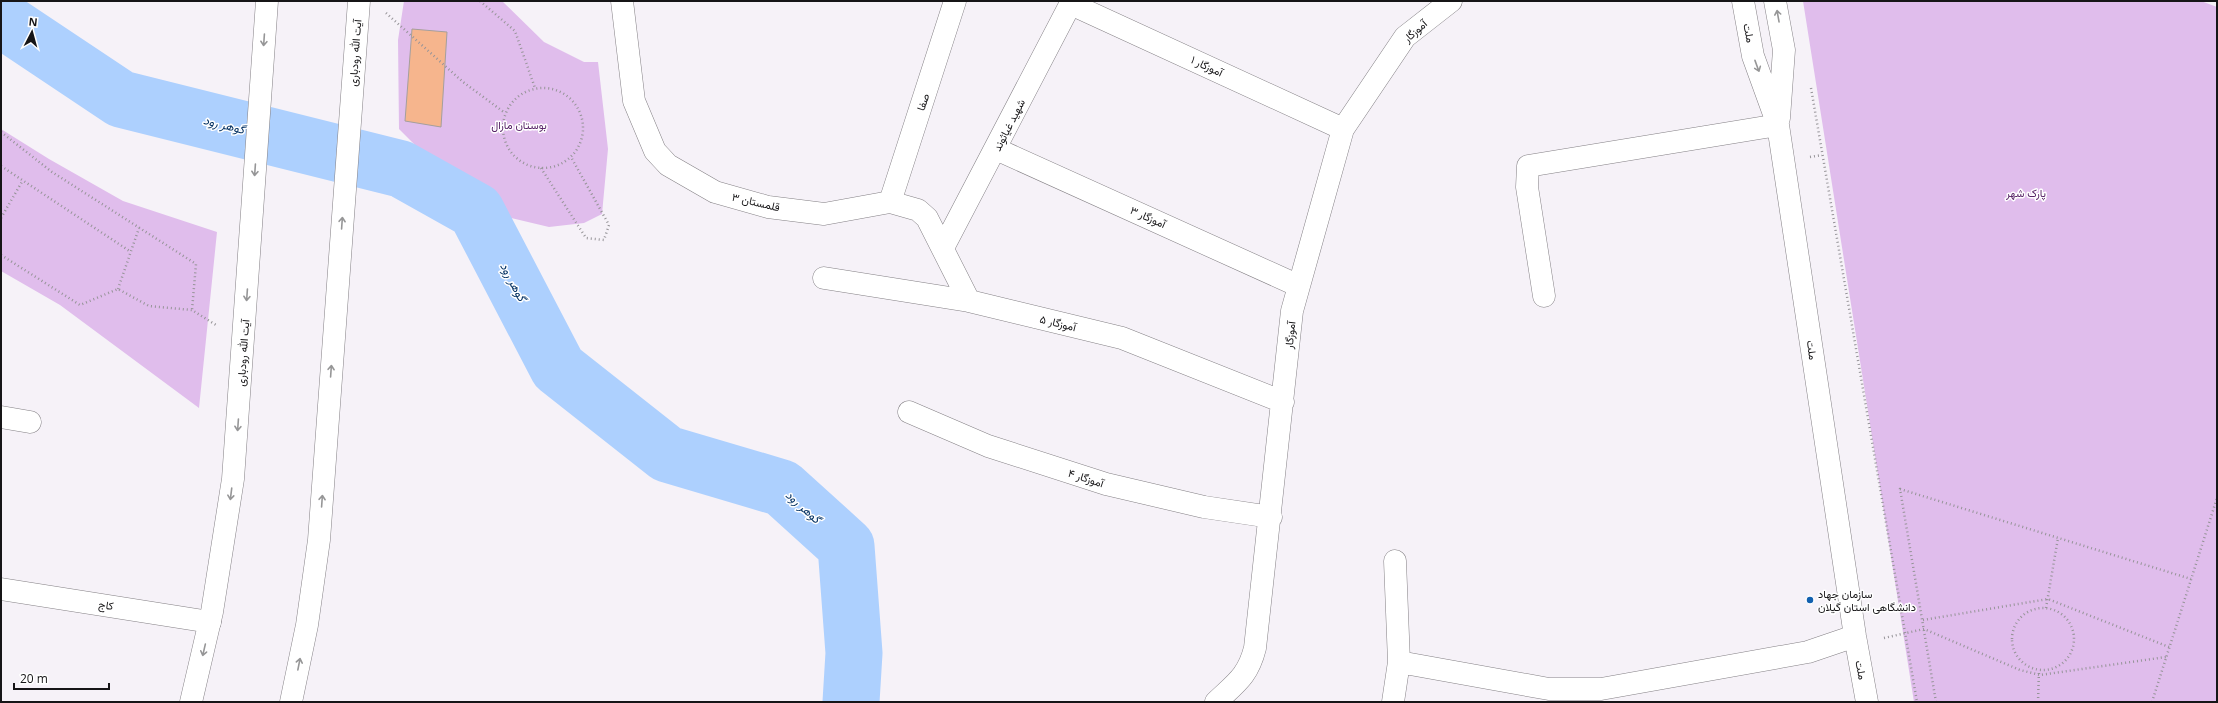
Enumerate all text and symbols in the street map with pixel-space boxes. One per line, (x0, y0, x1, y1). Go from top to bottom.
one-way arrow (1774, 10, 1782, 23)
north arrow (12, 12, 52, 52)
text: N (28, 14, 38, 29)
street label: آموزگار (1399, 15, 1431, 46)
street label: آیت الله رودباری (345, 17, 364, 87)
street label: ملت (1740, 22, 1759, 44)
one-way arrow (261, 33, 268, 46)
street label: آموزگار ۱ (1189, 52, 1227, 80)
one-way arrow (1753, 60, 1761, 72)
street label: صفا (913, 91, 932, 113)
street label: شهید غیاثوند (989, 96, 1028, 153)
water label: گوهر رود (202, 111, 249, 138)
park label: بوستان مارال (491, 117, 547, 132)
one-way arrow (252, 163, 259, 176)
park label: پارک شهر (2005, 185, 2046, 201)
street label: قلمستان ۳ (731, 189, 782, 214)
street label: آموزگار ۳ (1128, 202, 1170, 232)
one-way arrow (339, 217, 346, 230)
water label: گوهر رود (496, 259, 532, 307)
one-way arrow (243, 288, 250, 301)
street label: آموزگار ۵ (1038, 311, 1079, 335)
street label: آیت الله رودباری (233, 317, 252, 387)
street label: آموزگار (1280, 319, 1299, 350)
street label: ملت (1804, 339, 1821, 361)
one-way arrow (328, 365, 335, 378)
one-way arrow (234, 418, 241, 431)
street label: آموزگار ۴ (1066, 465, 1107, 491)
water label: گوهر رود (782, 486, 827, 529)
one-way arrow (228, 487, 235, 500)
one-way arrow (318, 495, 325, 508)
place label: سازمان جهاد دانشگاهی استان گیلان (1818, 586, 1916, 614)
marker: سازمان جهاد دانشگاهی استان گیلان (1805, 595, 1815, 605)
street label: کاج (97, 596, 115, 614)
one-way arrow (200, 643, 207, 656)
one-way arrow (296, 658, 304, 671)
street label: ملت (1852, 659, 1871, 681)
scale bar (14, 665, 109, 691)
text: 20 m (20, 670, 48, 687)

